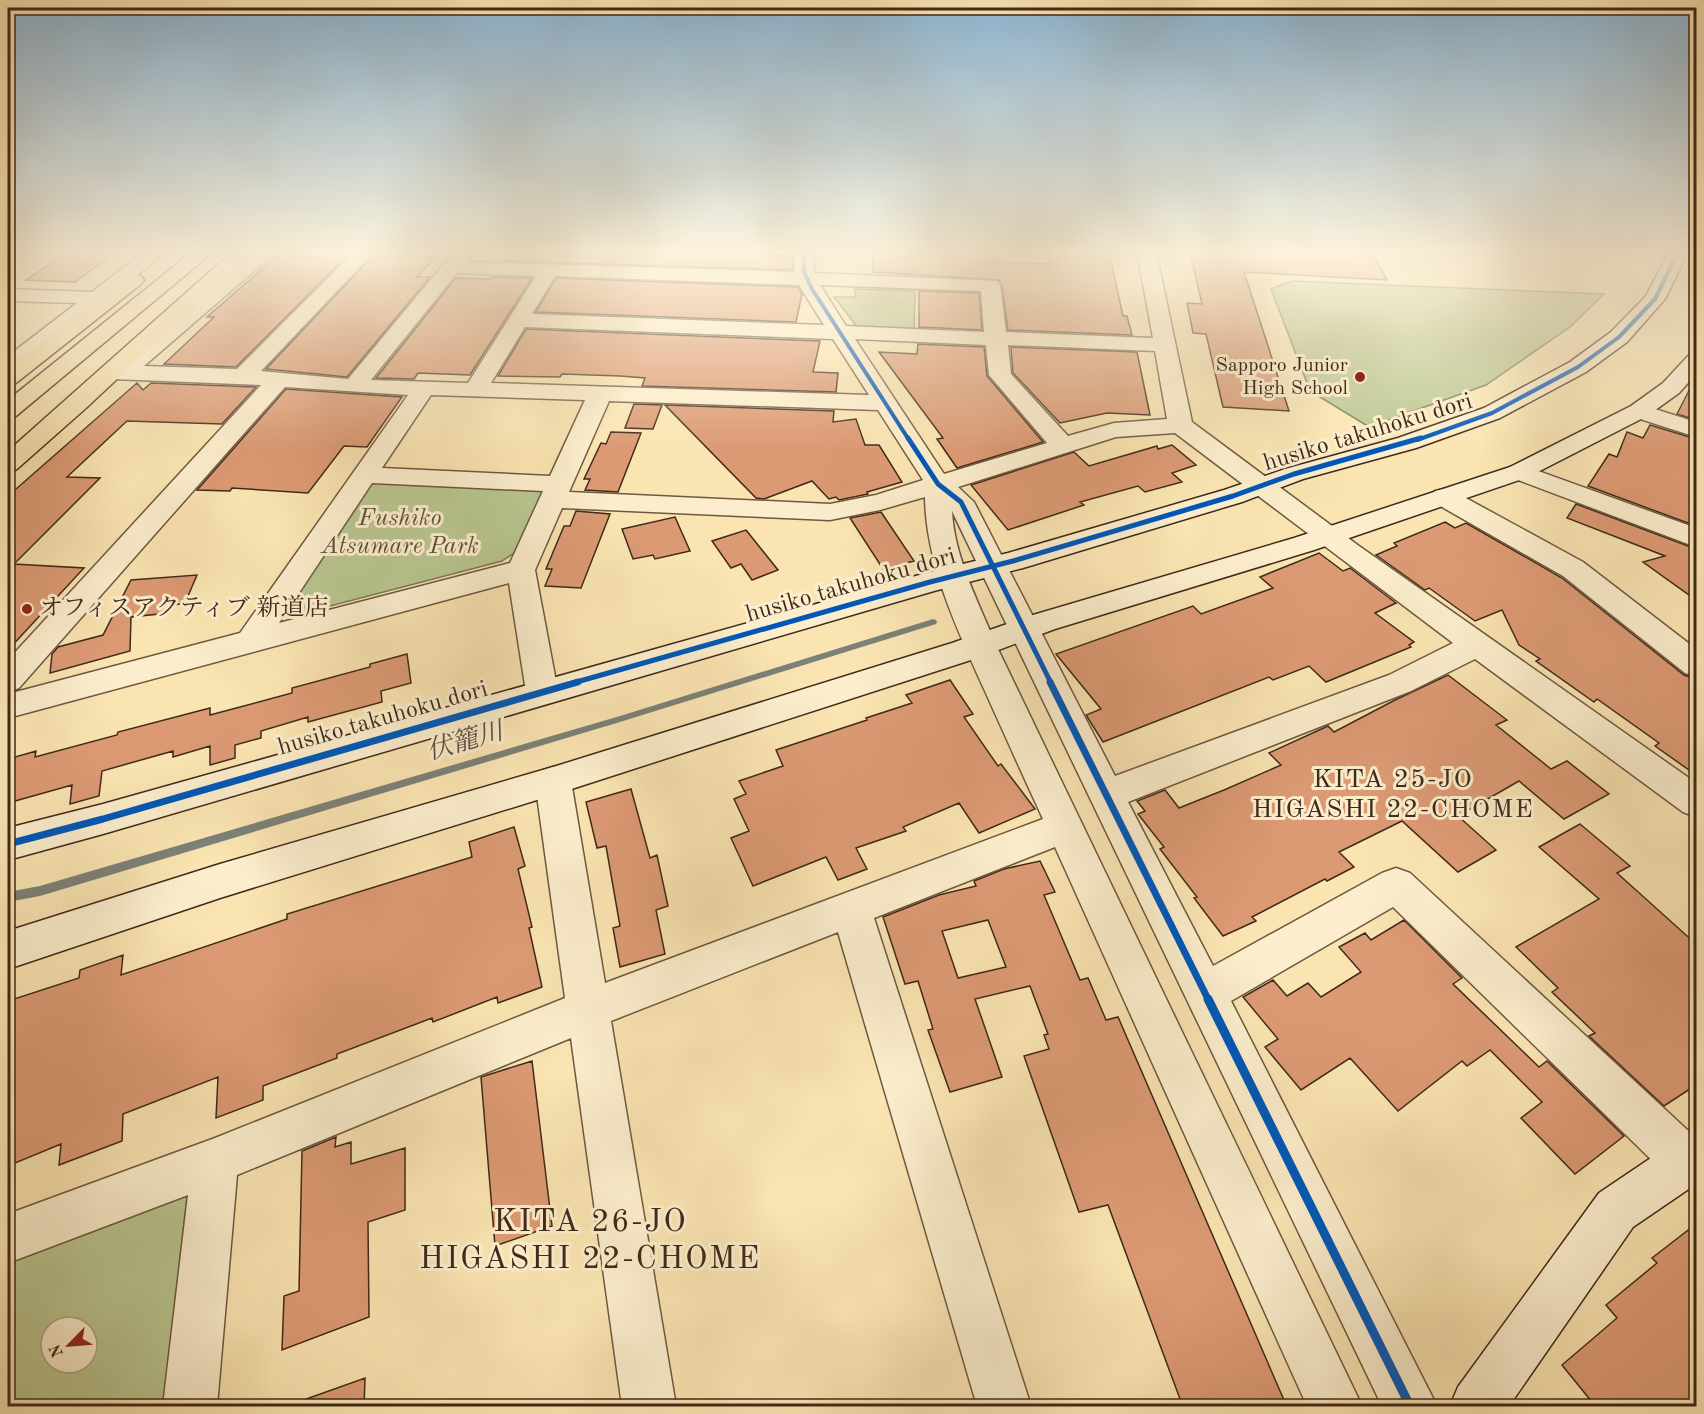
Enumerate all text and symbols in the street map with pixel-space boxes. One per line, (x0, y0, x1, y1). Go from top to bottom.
place label: Sapporo Junior High School (1216, 356, 1348, 399)
marker: Sapporo Junior High School (1353, 370, 1367, 384)
street label: husiko takuhoku dori (1261, 390, 1475, 476)
park label: Fushiko Atsumare Park (319, 507, 479, 559)
street label: husiko takuhoku dori (743, 545, 959, 627)
place label: オフィスアクティブ 新道店 (39, 594, 328, 621)
marker: オフィスアクティブ 新道店 (20, 602, 34, 616)
street label: husiko takuhoku dori (275, 678, 491, 760)
water label: 伏籠川 (423, 716, 509, 765)
district label: KITA 25-JO HIGASHI 22-CHOME (1252, 767, 1534, 823)
district label: KITA 26-JO HIGASHI 22-CHOME (419, 1207, 761, 1276)
north arrow (39, 1315, 99, 1375)
text: N (47, 1341, 67, 1359)

